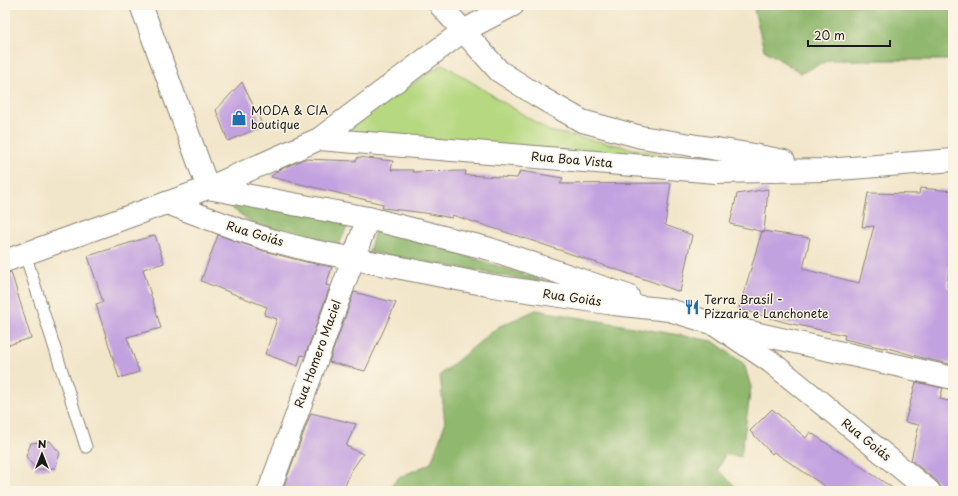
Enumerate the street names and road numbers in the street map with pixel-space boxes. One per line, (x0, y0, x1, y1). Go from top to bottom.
street label: Rua Boa Vista (530, 146, 614, 172)
street label: Rua Goiás (224, 216, 287, 250)
street label: Rua Goiás (542, 284, 603, 310)
street label: Rua Homero Maciel (289, 297, 345, 410)
street label: Rua Goiás (838, 414, 896, 465)

